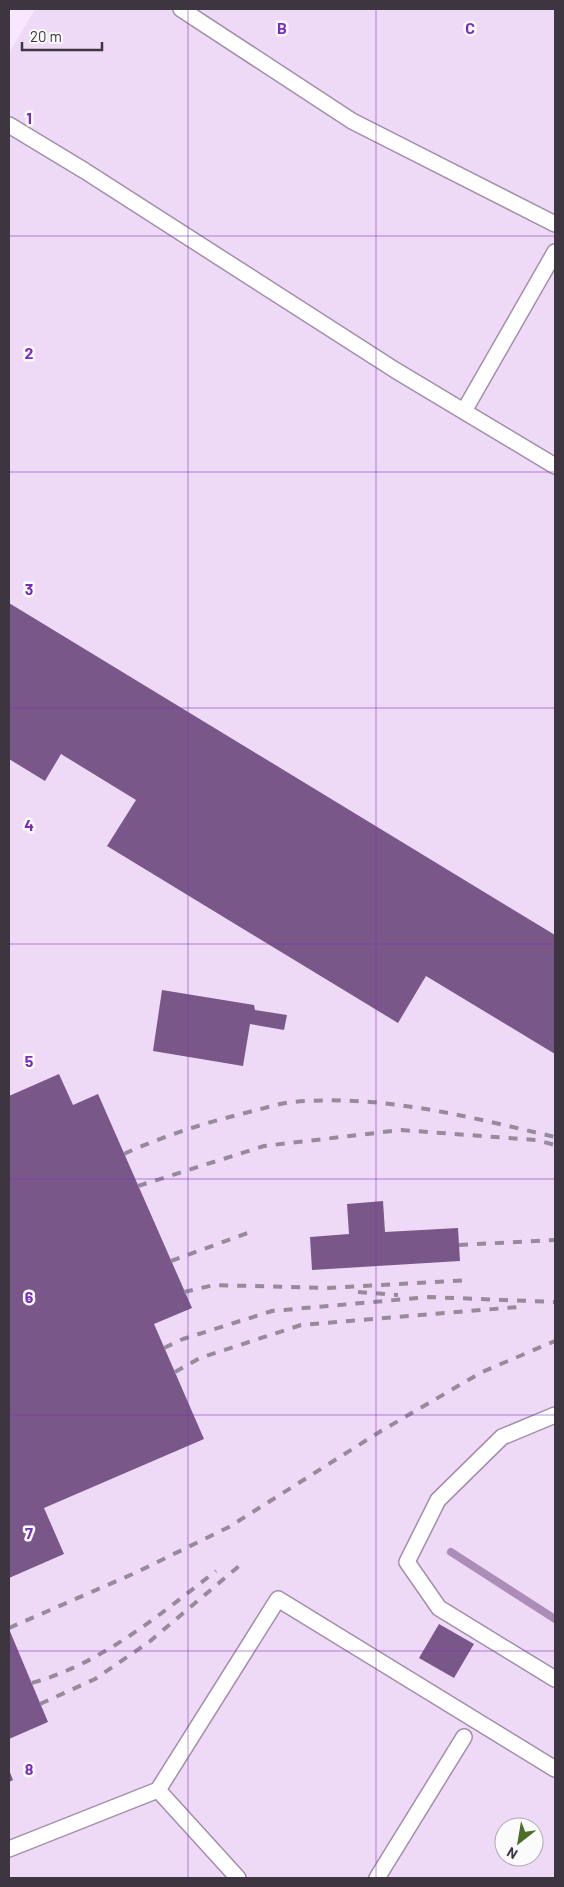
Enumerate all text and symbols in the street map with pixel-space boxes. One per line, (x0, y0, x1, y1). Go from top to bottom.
text: B (277, 18, 287, 37)
text: C (465, 18, 475, 37)
scale bar (22, 20, 102, 52)
text: 20 m (30, 27, 62, 45)
text: 1 (26, 108, 32, 127)
text: 2 (25, 343, 34, 362)
text: 3 (25, 579, 33, 598)
text: 4 (24, 815, 34, 834)
text: 5 (25, 1051, 34, 1070)
text: 6 (25, 1287, 34, 1306)
text: 7 (25, 1523, 33, 1542)
text: 8 (25, 1759, 34, 1778)
north arrow (494, 1817, 544, 1867)
text: N (504, 1844, 520, 1863)

